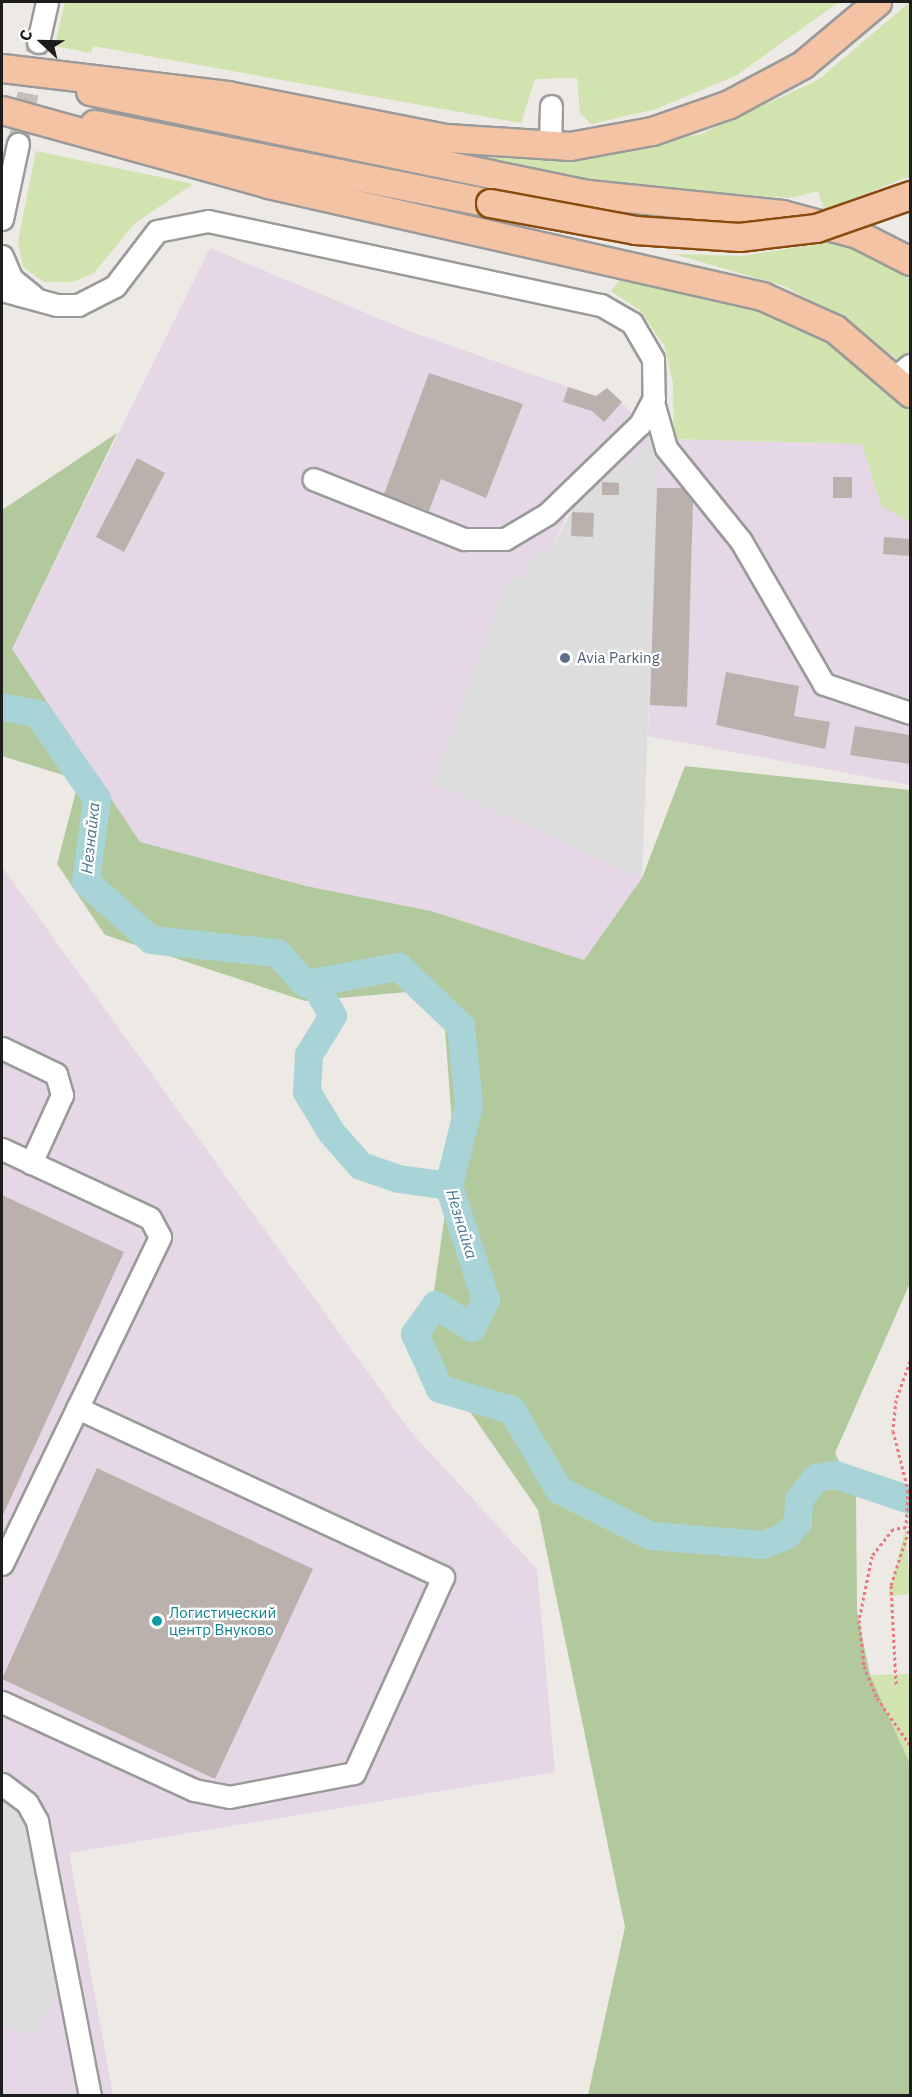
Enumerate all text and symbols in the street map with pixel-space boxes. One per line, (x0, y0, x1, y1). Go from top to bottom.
north arrow (12, 12, 72, 72)
text: С (14, 27, 37, 44)
place label: Avia Parking (577, 649, 660, 667)
marker: Avia Parking (558, 651, 572, 665)
water label: Незнайка (77, 801, 103, 875)
water label: Незнайка (442, 1187, 482, 1261)
place label: Логистический центр Внуково (169, 1603, 276, 1638)
marker: Логистический центр Внуково (150, 1614, 164, 1628)

